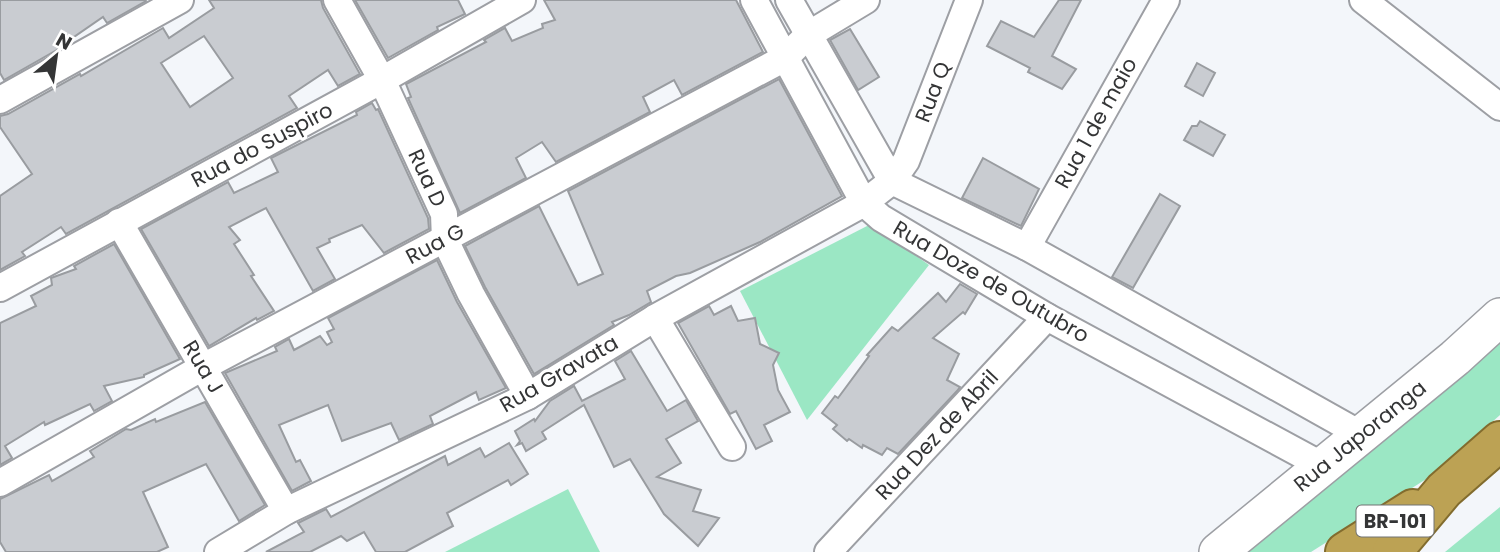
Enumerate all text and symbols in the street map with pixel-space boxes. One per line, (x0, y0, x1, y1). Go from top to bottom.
north arrow (21, 21, 91, 91)
text: N (51, 26, 77, 57)
street label: Rua 1 de maio (1048, 52, 1144, 193)
street label: Rua Q (908, 57, 957, 126)
street label: Rua do Suspiro (186, 95, 338, 194)
street label: Rua D (401, 144, 453, 211)
street label: Rua Doze de Outubro (888, 214, 1095, 350)
street label: Rua G (400, 216, 469, 271)
street label: Rua Gravata (494, 328, 623, 419)
street label: Rua J (176, 335, 231, 399)
street label: Rua Dez de Abril (869, 363, 1005, 506)
street label: Rua Japoranga (1287, 373, 1432, 498)
road number: BR-101 (1356, 506, 1434, 536)

